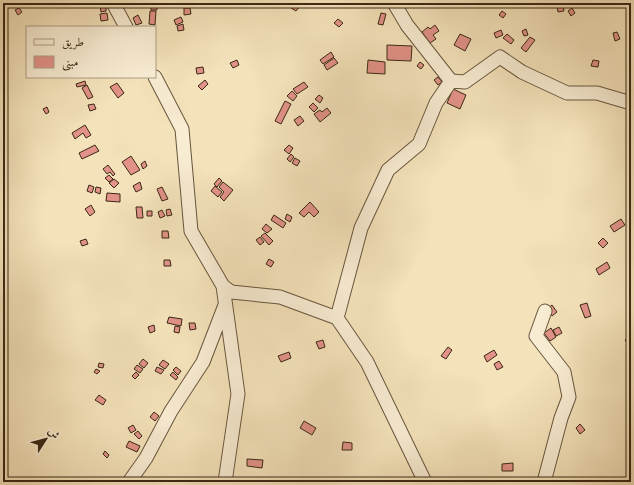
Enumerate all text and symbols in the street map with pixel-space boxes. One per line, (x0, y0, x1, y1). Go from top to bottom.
legend (26, 26, 156, 78)
text: طريق (62, 35, 84, 50)
text: مبنى (62, 55, 78, 71)
north arrow (26, 419, 66, 459)
text: ش (44, 425, 62, 442)

